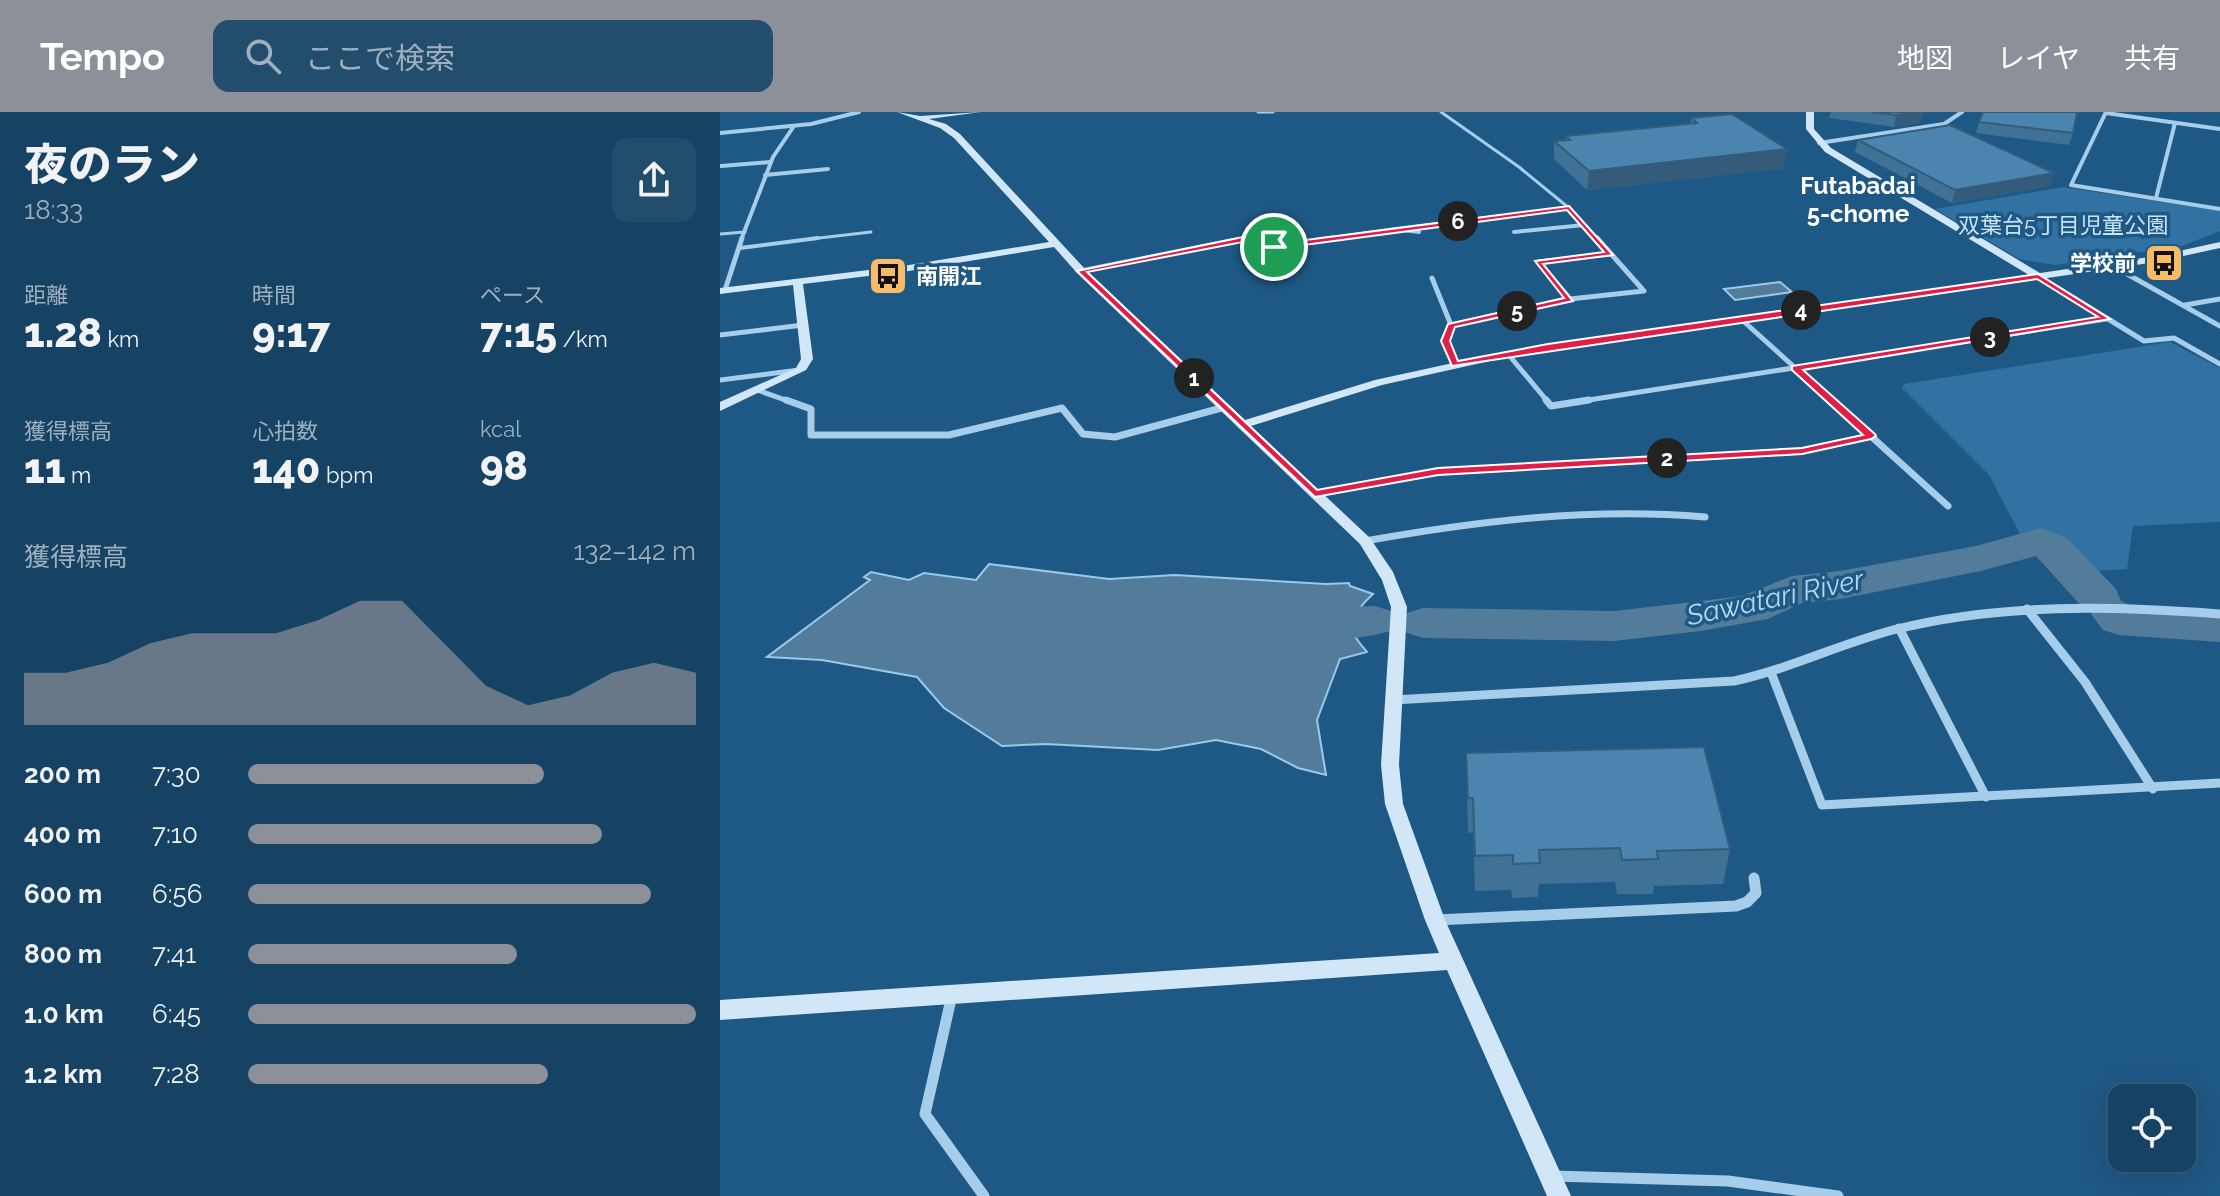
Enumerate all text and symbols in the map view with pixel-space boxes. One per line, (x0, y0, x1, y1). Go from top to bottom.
search box (213, 20, 773, 92)
text: Tempo (40, 34, 165, 79)
icon: search (241, 34, 285, 78)
text: ここで検索 (305, 41, 455, 76)
text: 地図 (1897, 42, 1953, 75)
text: レイヤ (1997, 42, 2080, 75)
text: 共有 (2124, 42, 2180, 75)
button: share (612, 138, 696, 222)
text: 夜のラン (24, 139, 200, 190)
district label: Futabadai 5-chome (1800, 171, 1916, 228)
text: 18:33 (24, 195, 83, 225)
pin: 6 (1438, 201, 1478, 241)
text: 6 (1451, 208, 1465, 234)
park label: 双葉台5丁目児童公園 (1958, 212, 2168, 238)
pin (1240, 213, 1308, 281)
icon: arrive (1252, 225, 1296, 269)
bus stop icon: 学校前 (2143, 242, 2185, 284)
place label: 学校前 (2070, 250, 2136, 276)
bus stop icon: 南開江 (867, 255, 909, 297)
place label: 南開江 (916, 263, 982, 289)
text: 距離 (24, 282, 68, 308)
text: 時間 (252, 282, 296, 308)
text: ペース (480, 282, 545, 308)
pin: 4 (1781, 290, 1821, 330)
pin: 5 (1497, 291, 1537, 331)
text: 4 (1795, 297, 1807, 323)
text: 5 (1511, 298, 1523, 324)
text: 1.28 (24, 309, 102, 356)
text: 9:17 (252, 309, 330, 356)
text: 7:15 (480, 309, 557, 356)
pin: 3 (1970, 317, 2010, 357)
text: 3 (1984, 324, 1996, 350)
text: km (102, 326, 139, 352)
text: /km (557, 326, 608, 352)
pin: 1 (1174, 358, 1214, 398)
text: 1 (1189, 365, 1199, 391)
text: kcal (480, 416, 521, 442)
text: 獲得標高 (24, 418, 112, 444)
text: 心拍数 (252, 418, 318, 444)
pin: 2 (1647, 438, 1687, 478)
text: 98 (480, 442, 528, 489)
text: 11 (24, 445, 65, 492)
text: 140 (252, 445, 320, 492)
text: 2 (1661, 445, 1673, 471)
text: m (65, 462, 91, 488)
text: bpm (320, 462, 373, 488)
text: 132–142 m (573, 536, 696, 566)
text: 獲得標高 (24, 542, 128, 572)
water label: Sawatari River (1683, 562, 1868, 633)
text: 200 m (24, 759, 101, 789)
text: 7:30 (152, 759, 201, 789)
text: 400 m (24, 819, 101, 849)
text: 7:10 (152, 819, 198, 849)
text: 600 m (24, 879, 102, 909)
text: 6:56 (152, 879, 202, 909)
text: 800 m (24, 939, 102, 969)
text: 7:41 (152, 939, 196, 969)
text: 1.0 km (24, 999, 104, 1029)
text: 6:45 (152, 999, 201, 1029)
text: 1.2 km (24, 1059, 102, 1089)
text: 7:28 (152, 1059, 200, 1089)
map controls (2108, 1084, 2196, 1172)
button: locate (2108, 1084, 2196, 1172)

